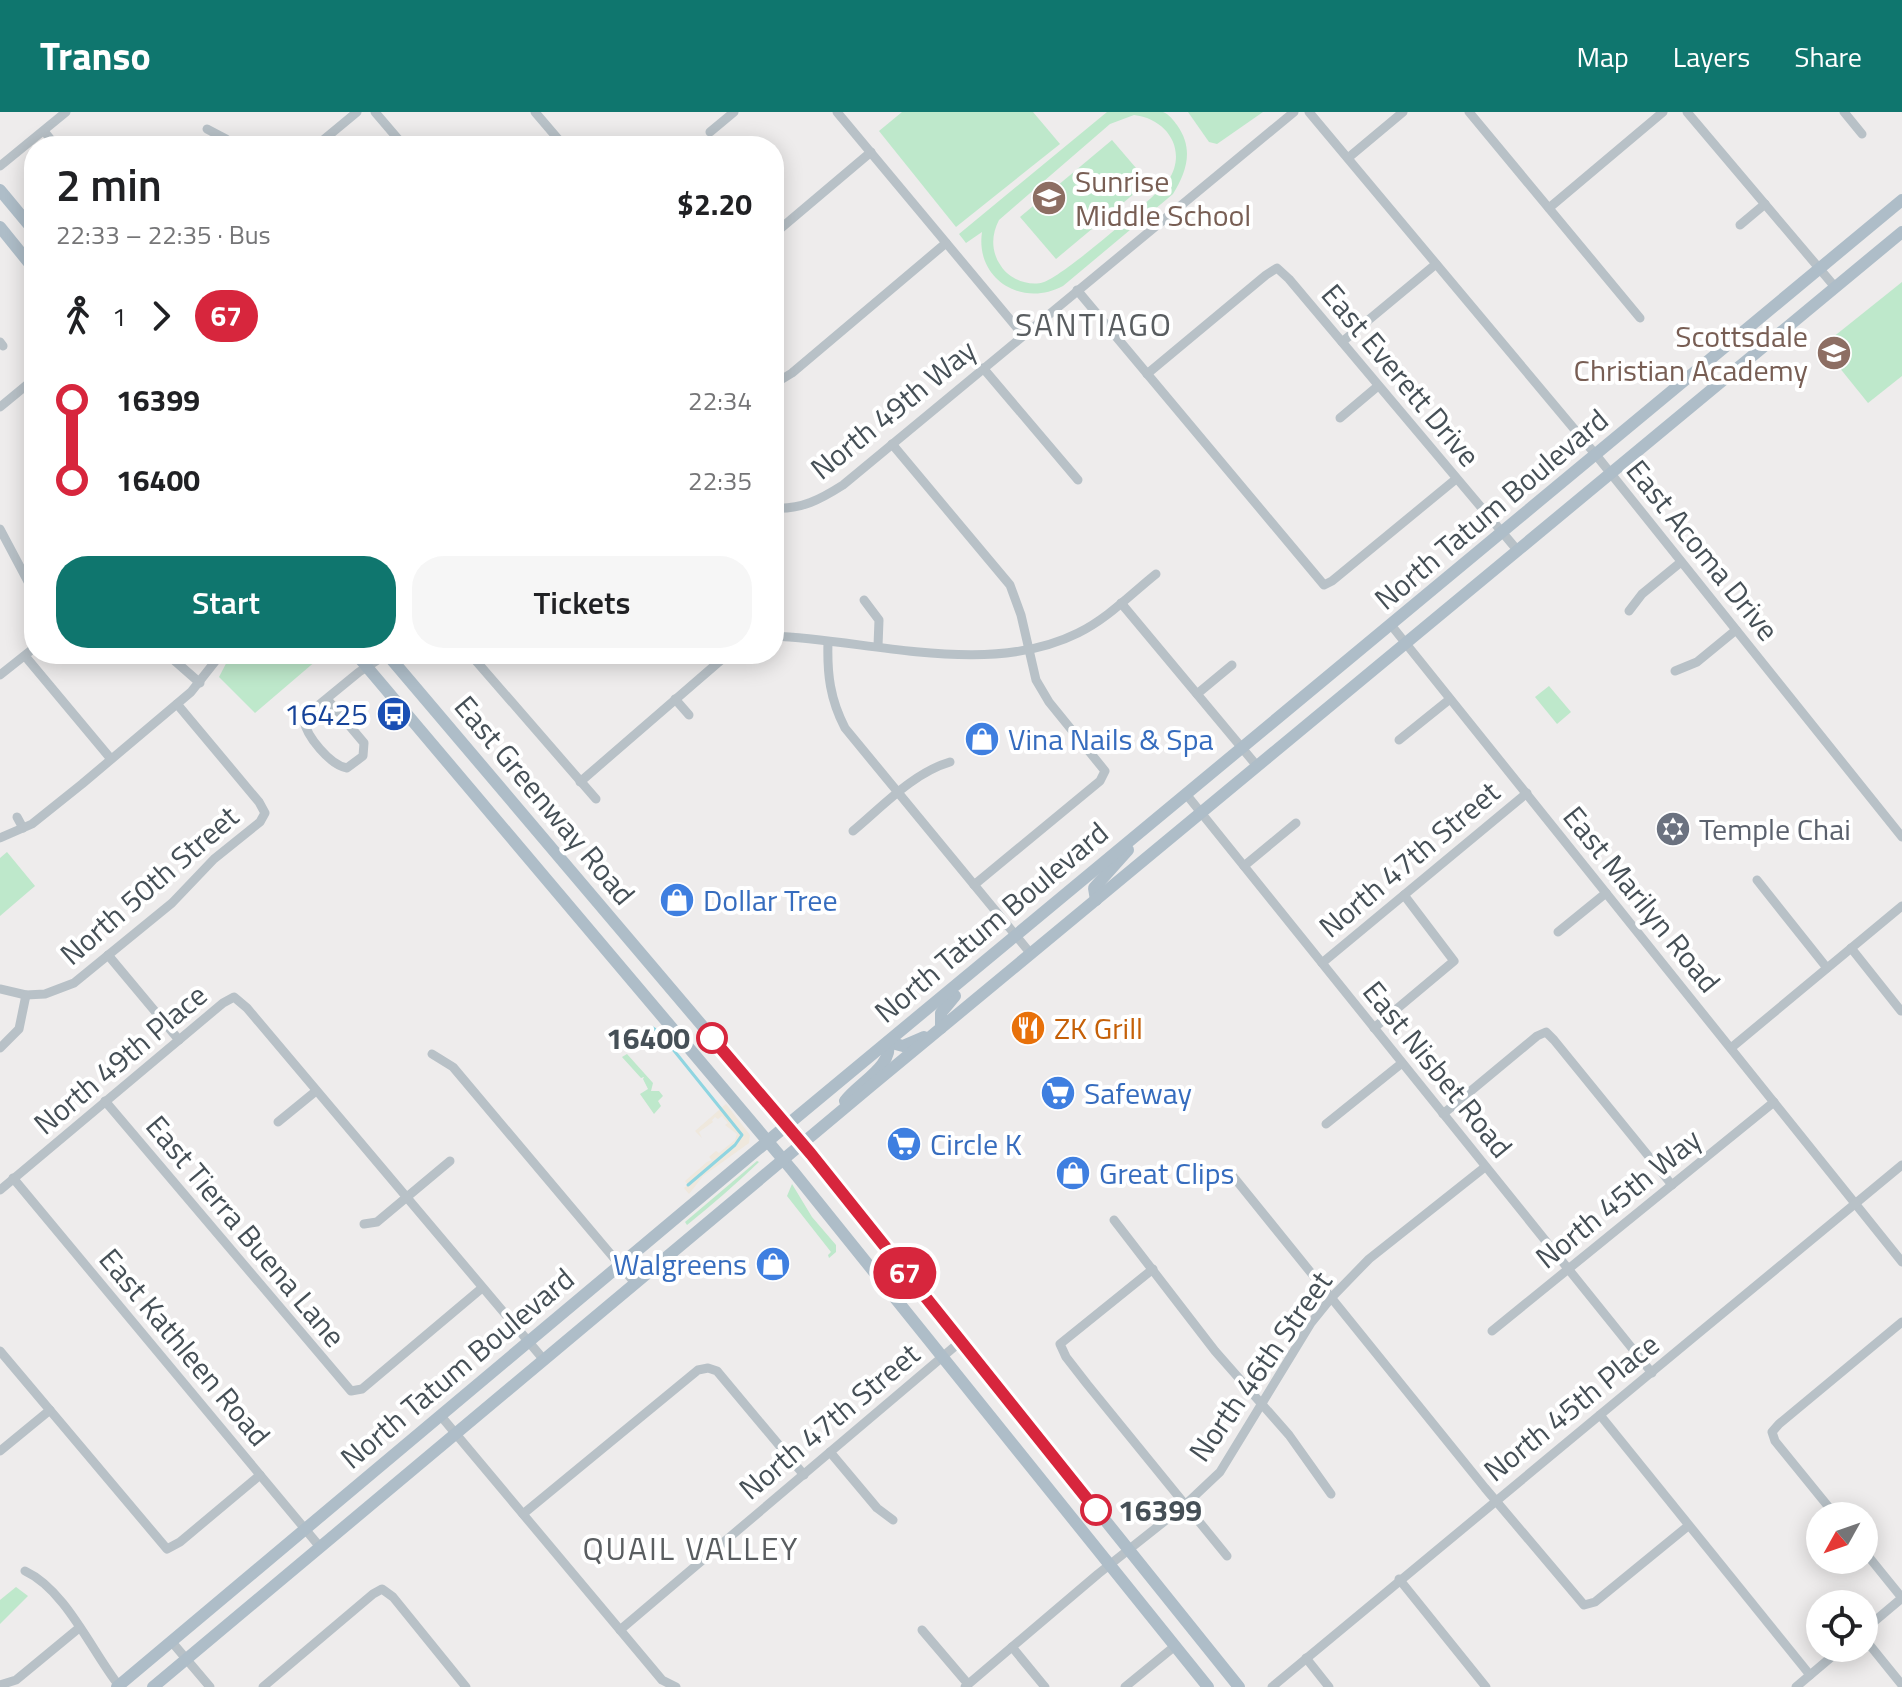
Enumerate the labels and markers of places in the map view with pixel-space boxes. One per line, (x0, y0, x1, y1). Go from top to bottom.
place label: Sunrise Middle School (1075, 158, 1251, 238)
school or university icon: Sunrise Middle School (1030, 179, 1068, 217)
place label: Scottsdale Christian Academy (1574, 313, 1808, 393)
school or university icon: Scottsdale Christian Academy (1815, 334, 1853, 372)
place label: 16425 (284, 691, 368, 737)
bus stop icon: 16425 (375, 695, 413, 733)
place label: Vina Nails & Spa (1008, 716, 1213, 762)
shop icon: Vina Nails & Spa (963, 720, 1001, 758)
place label: Temple Chai (1699, 806, 1851, 852)
synagogue icon: Temple Chai (1654, 810, 1692, 848)
place label: Dollar Tree (703, 877, 838, 923)
shop icon: Dollar Tree (658, 881, 696, 919)
place label: ZK Grill (1054, 1005, 1143, 1051)
restaurant icon: ZK Grill (1009, 1009, 1047, 1047)
place label: 16400 (606, 1015, 690, 1061)
marker: 16400 (697, 1023, 727, 1053)
place label: Safeway (1084, 1070, 1192, 1116)
supermarket icon: Safeway (1039, 1074, 1077, 1112)
place label: Circle K (930, 1121, 1022, 1167)
supermarket icon: Circle K (885, 1125, 923, 1163)
place label: Great Clips (1099, 1150, 1234, 1196)
shop icon: Great Clips (1054, 1154, 1092, 1192)
place label: Walgreens (613, 1241, 747, 1287)
shop icon: Walgreens (754, 1245, 792, 1283)
place label: 16399 (1118, 1487, 1202, 1533)
marker: 16399 (1081, 1495, 1111, 1525)

